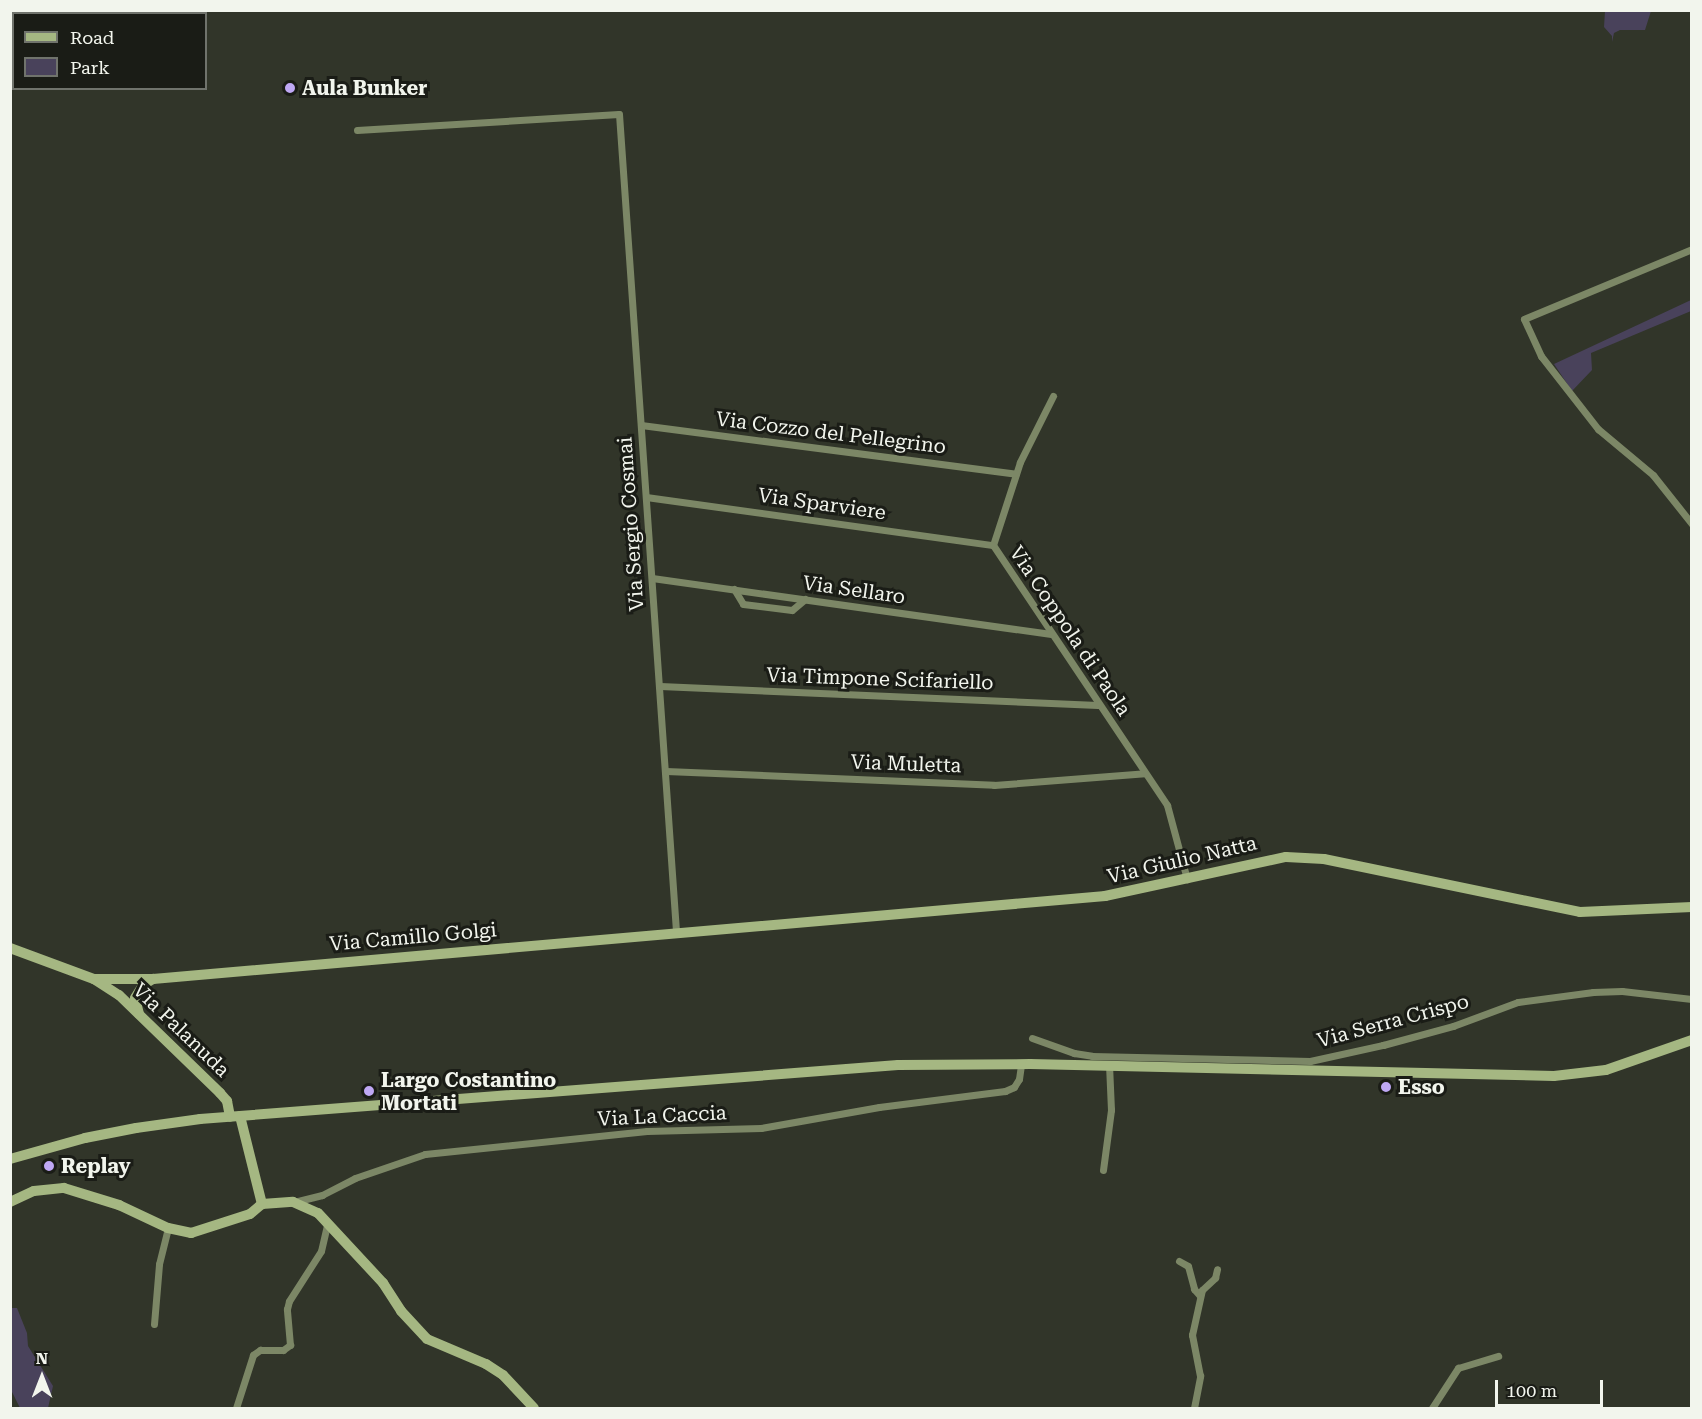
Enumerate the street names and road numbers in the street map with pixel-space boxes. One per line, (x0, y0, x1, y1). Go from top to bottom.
street label: Via Cozzo del Pellegrino (715, 407, 947, 459)
street label: Via Sergio Cosmai (613, 436, 649, 612)
street label: Via Sparviere (756, 483, 888, 525)
street label: Via Coppola di Paola (1004, 541, 1136, 721)
street label: Via Sellaro (801, 571, 907, 609)
street label: Via Timpone Scifariello (766, 663, 994, 695)
street label: Via Muletta (850, 750, 962, 778)
street label: Via Giulio Natta (1105, 831, 1259, 889)
street label: Via Camillo Golgi (328, 918, 498, 956)
street label: Via Palanuda (128, 978, 234, 1082)
street label: Via Serra Crispo (1315, 989, 1471, 1053)
street label: Via La Caccia (597, 1101, 727, 1131)

